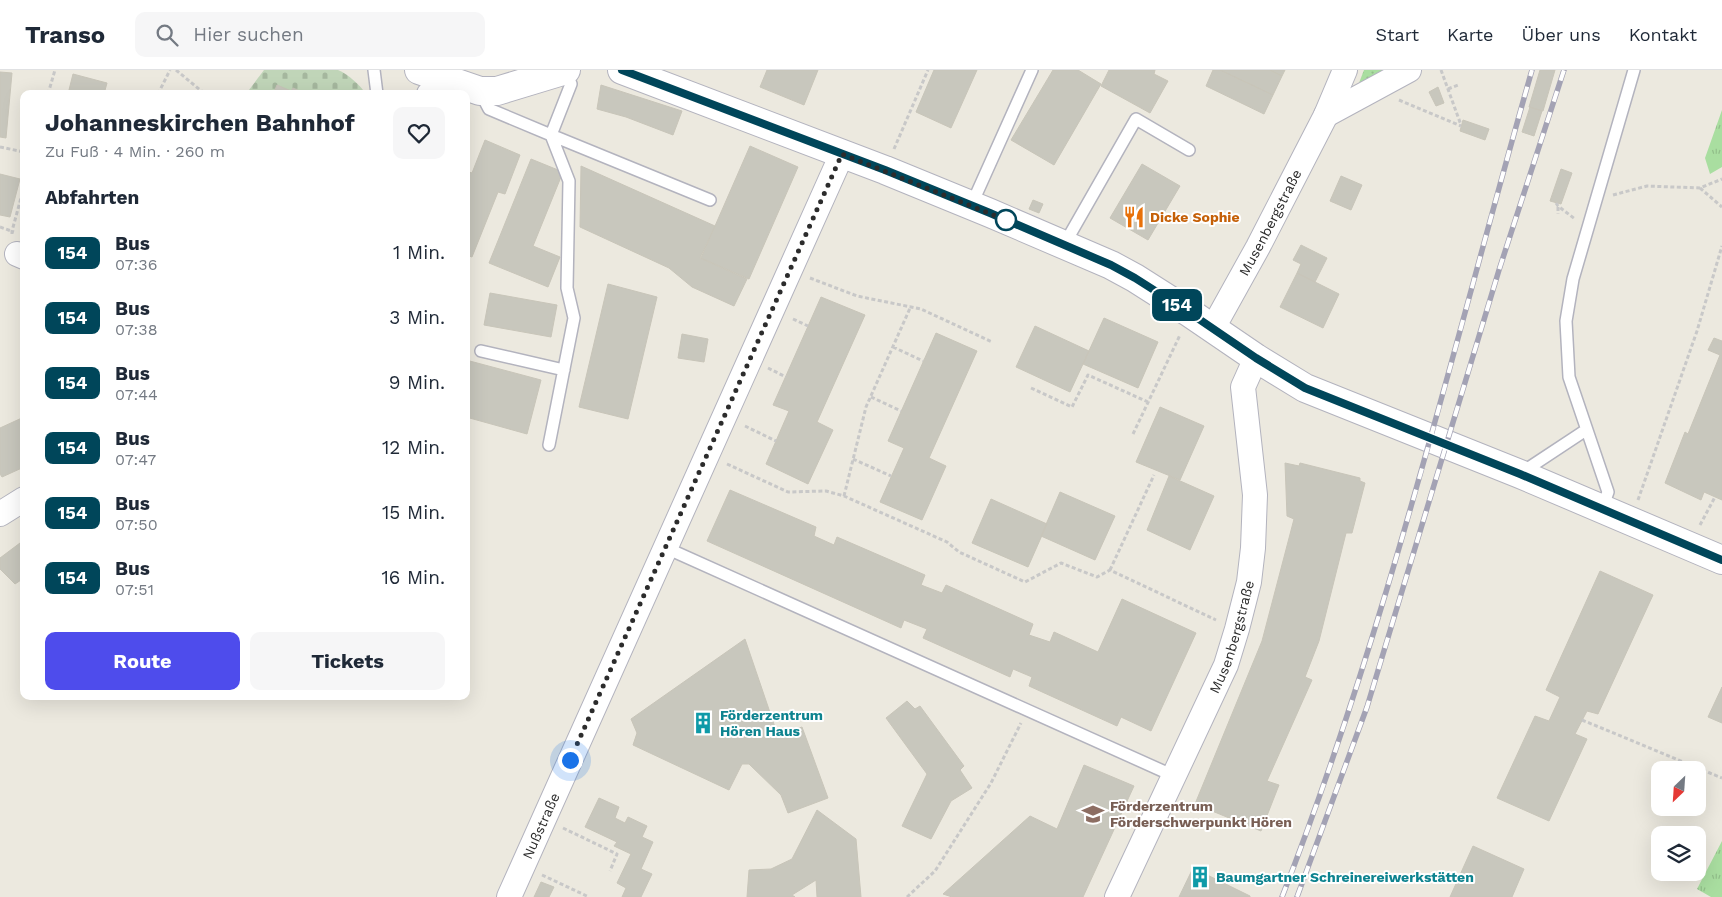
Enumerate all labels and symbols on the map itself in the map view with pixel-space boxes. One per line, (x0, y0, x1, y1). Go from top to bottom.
street label: Musenbergstraße (1236, 167, 1305, 278)
restaurant icon: Dicke Sophie (1121, 204, 1147, 230)
unlabelled marker (995, 209, 1017, 231)
place label: Dicke Sophie (1150, 209, 1240, 225)
line badge: 154 (1148, 289, 1206, 321)
street label: Musenbergstraße (1206, 579, 1257, 696)
place label: Förderzentrum Hören Haus (720, 707, 823, 739)
building icon: Förderzentrum Hören Haus (690, 710, 716, 736)
your location (558, 748, 583, 773)
north arrow (1651, 761, 1706, 816)
street label: Nußstraße (519, 790, 563, 861)
place label: Förderzentrum Förderschwerpunkt Hören (1110, 798, 1292, 830)
school or university icon: Förderzentrum Förderschwerpunkt Hören (1080, 801, 1106, 827)
building icon: Baumgartner Schreinereiwerkstätten (1187, 864, 1213, 890)
place label: Baumgartner Schreinereiwerkstätten (1216, 869, 1474, 885)

